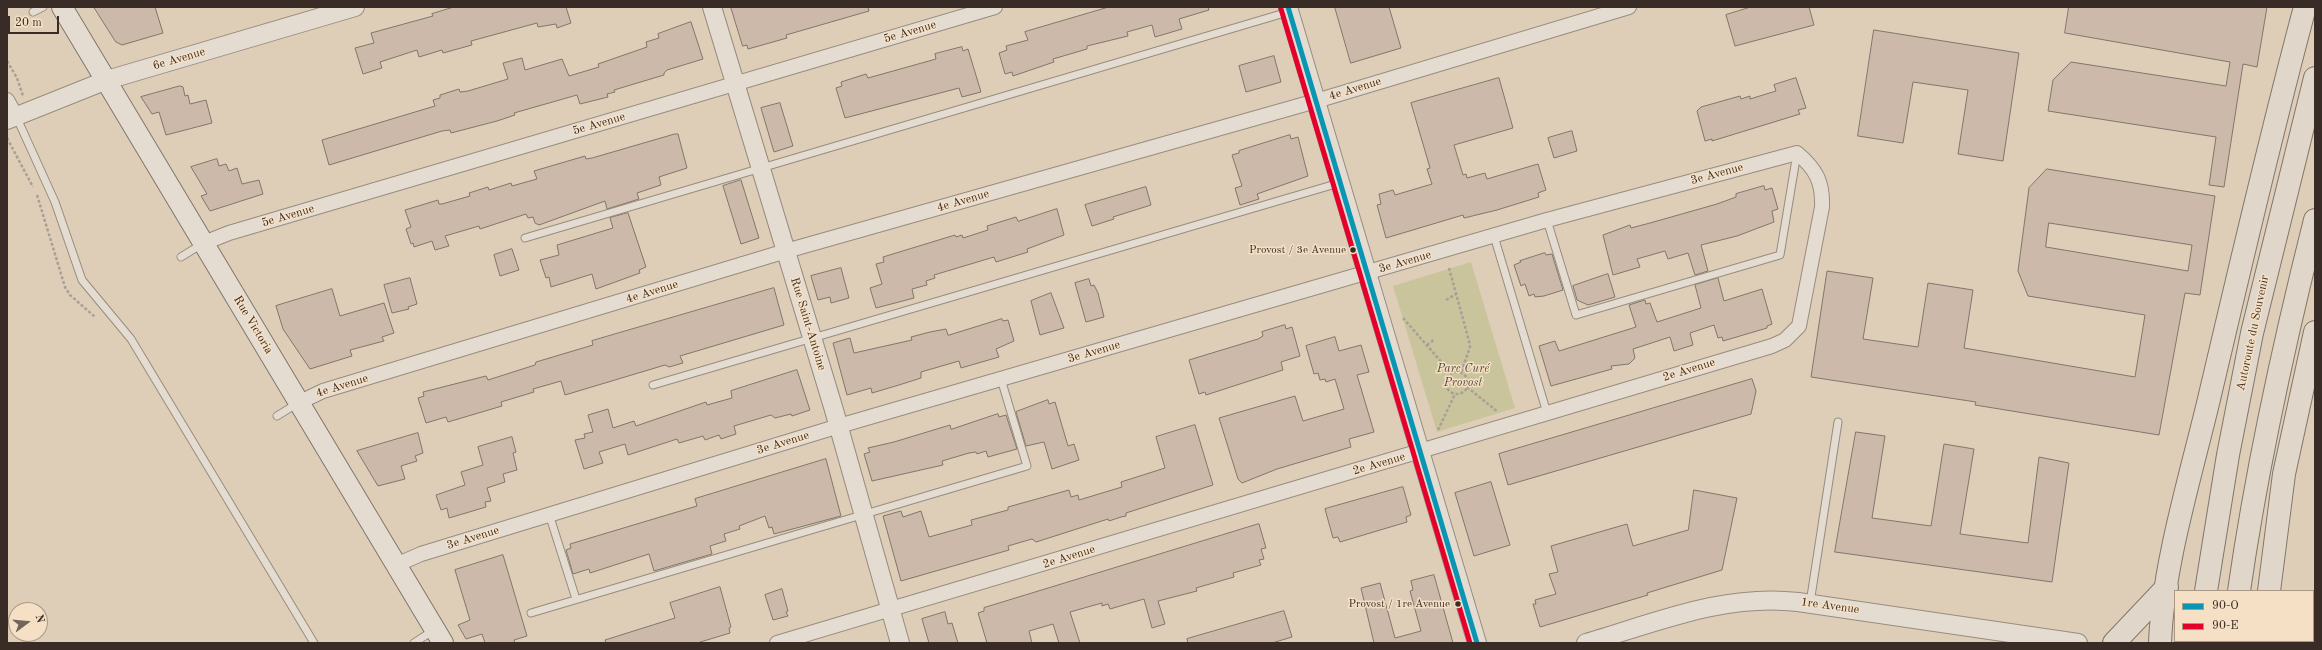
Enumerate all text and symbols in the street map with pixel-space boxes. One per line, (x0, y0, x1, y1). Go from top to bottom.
scale bar (10, 8, 61, 34)
text: 20 m (15, 17, 42, 29)
street label: 5e Avenue (882, 18, 938, 46)
street label: 6e Avenue (151, 45, 207, 73)
street label: 4e Avenue (1327, 74, 1383, 104)
street label: 5e Avenue (571, 110, 627, 138)
street label: 3e Avenue (1689, 160, 1745, 188)
street label: 4e Avenue (935, 187, 991, 215)
street label: 5e Avenue (260, 202, 316, 230)
place label: Provost / 3e Avenue (1249, 243, 1346, 257)
marker: Provost / 3e Avenue (1348, 245, 1358, 255)
street label: 3e Avenue (1377, 248, 1433, 276)
street label: Autoroute du Souvenir (2234, 274, 2272, 392)
street label: Rue Saint-Antoine (787, 276, 829, 372)
street label: 4e Avenue (624, 277, 680, 307)
street label: Rue Victoria (230, 293, 276, 357)
street label: 3e Avenue (1066, 338, 1122, 366)
street label: 2e Avenue (1661, 355, 1717, 385)
park label: Parc Curé Provost (1437, 362, 1489, 390)
street label: 4e Avenue (314, 371, 370, 401)
street label: 3e Avenue (755, 428, 811, 458)
street label: 2e Avenue (1351, 450, 1407, 478)
street label: 3e Avenue (445, 523, 501, 553)
street label: 2e Avenue (1041, 542, 1097, 572)
legend (2174, 590, 2314, 642)
street label: 1re Avenue (1800, 595, 1860, 617)
place label: Provost / 1re Avenue (1349, 597, 1450, 611)
marker: Provost / 1re Avenue (1453, 599, 1463, 609)
text: 90-O (2212, 600, 2239, 612)
north arrow (8, 602, 48, 642)
text: N (33, 613, 45, 624)
text: 90-E (2212, 620, 2239, 632)

